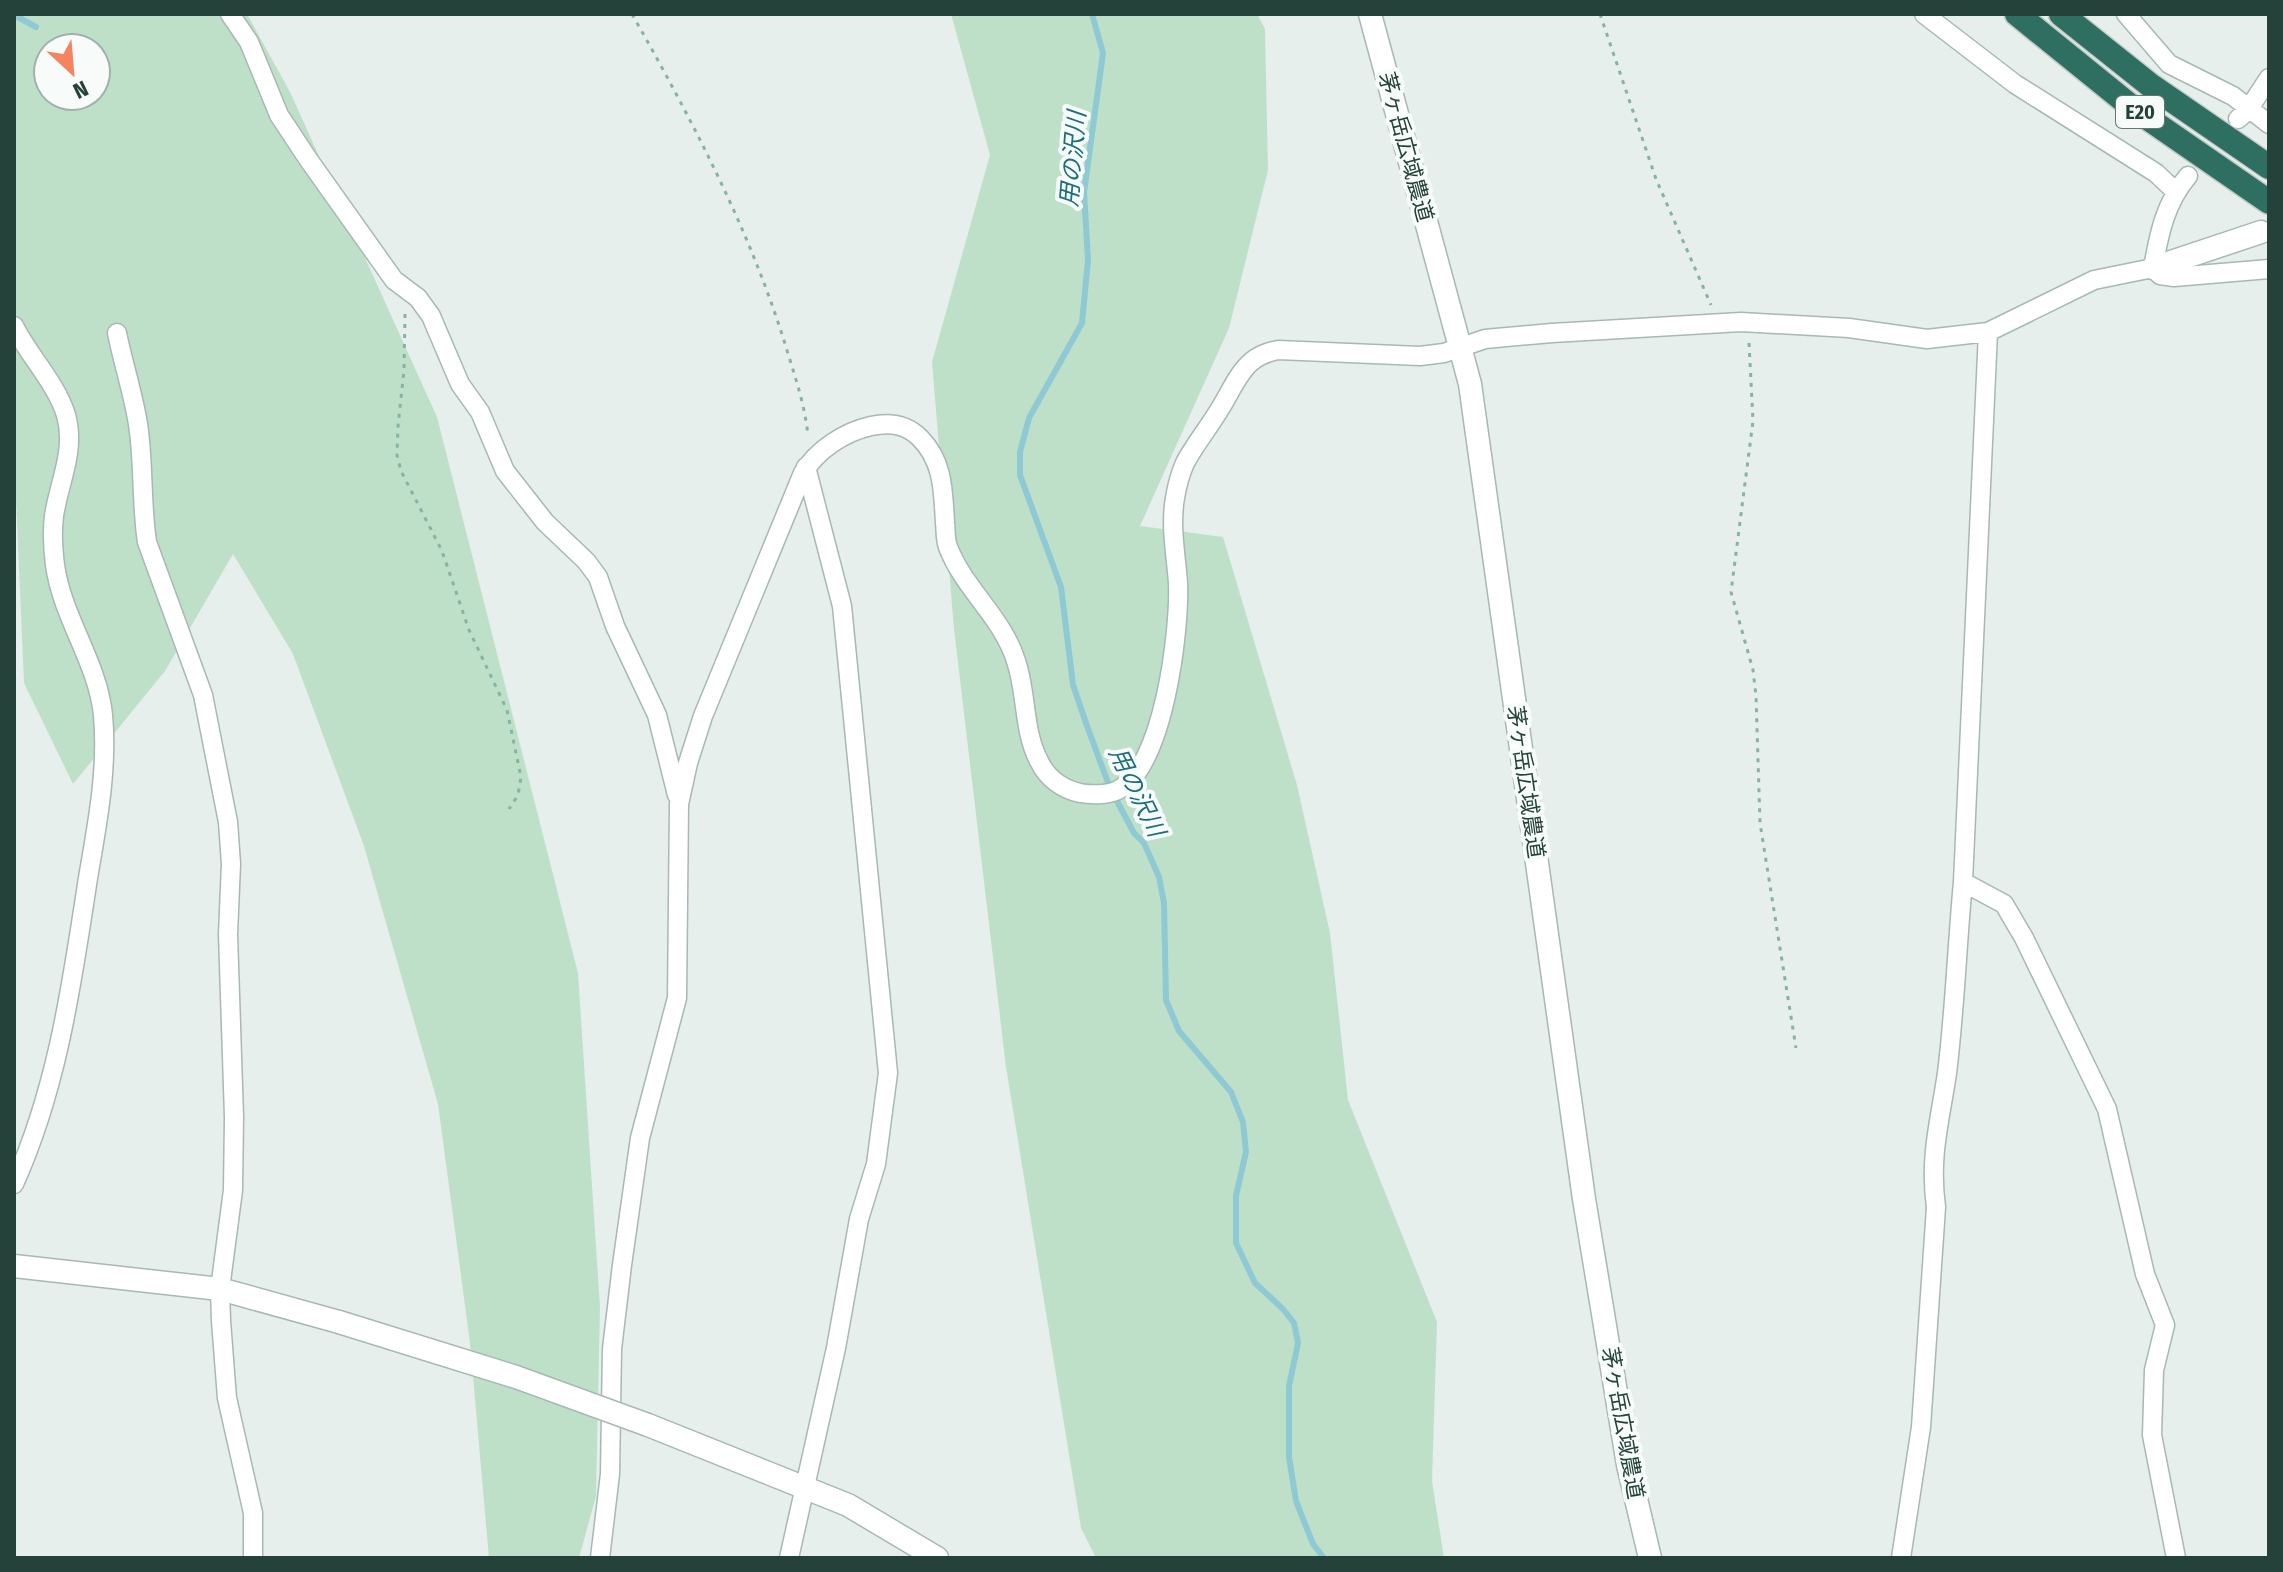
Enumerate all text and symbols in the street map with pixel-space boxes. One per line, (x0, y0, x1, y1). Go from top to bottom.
north arrow (32, 32, 112, 112)
street label: 茅ヶ岳広域農道 (1373, 69, 1439, 225)
text: N (69, 75, 92, 105)
road number: E20 (2116, 96, 2164, 128)
water label: 用の沢川 (1055, 107, 1091, 208)
street label: 茅ヶ岳広域農道 (1502, 704, 1550, 860)
water label: 用の沢川 (1103, 743, 1172, 844)
street label: 茅ヶ岳広域農道 (1596, 1345, 1650, 1501)

